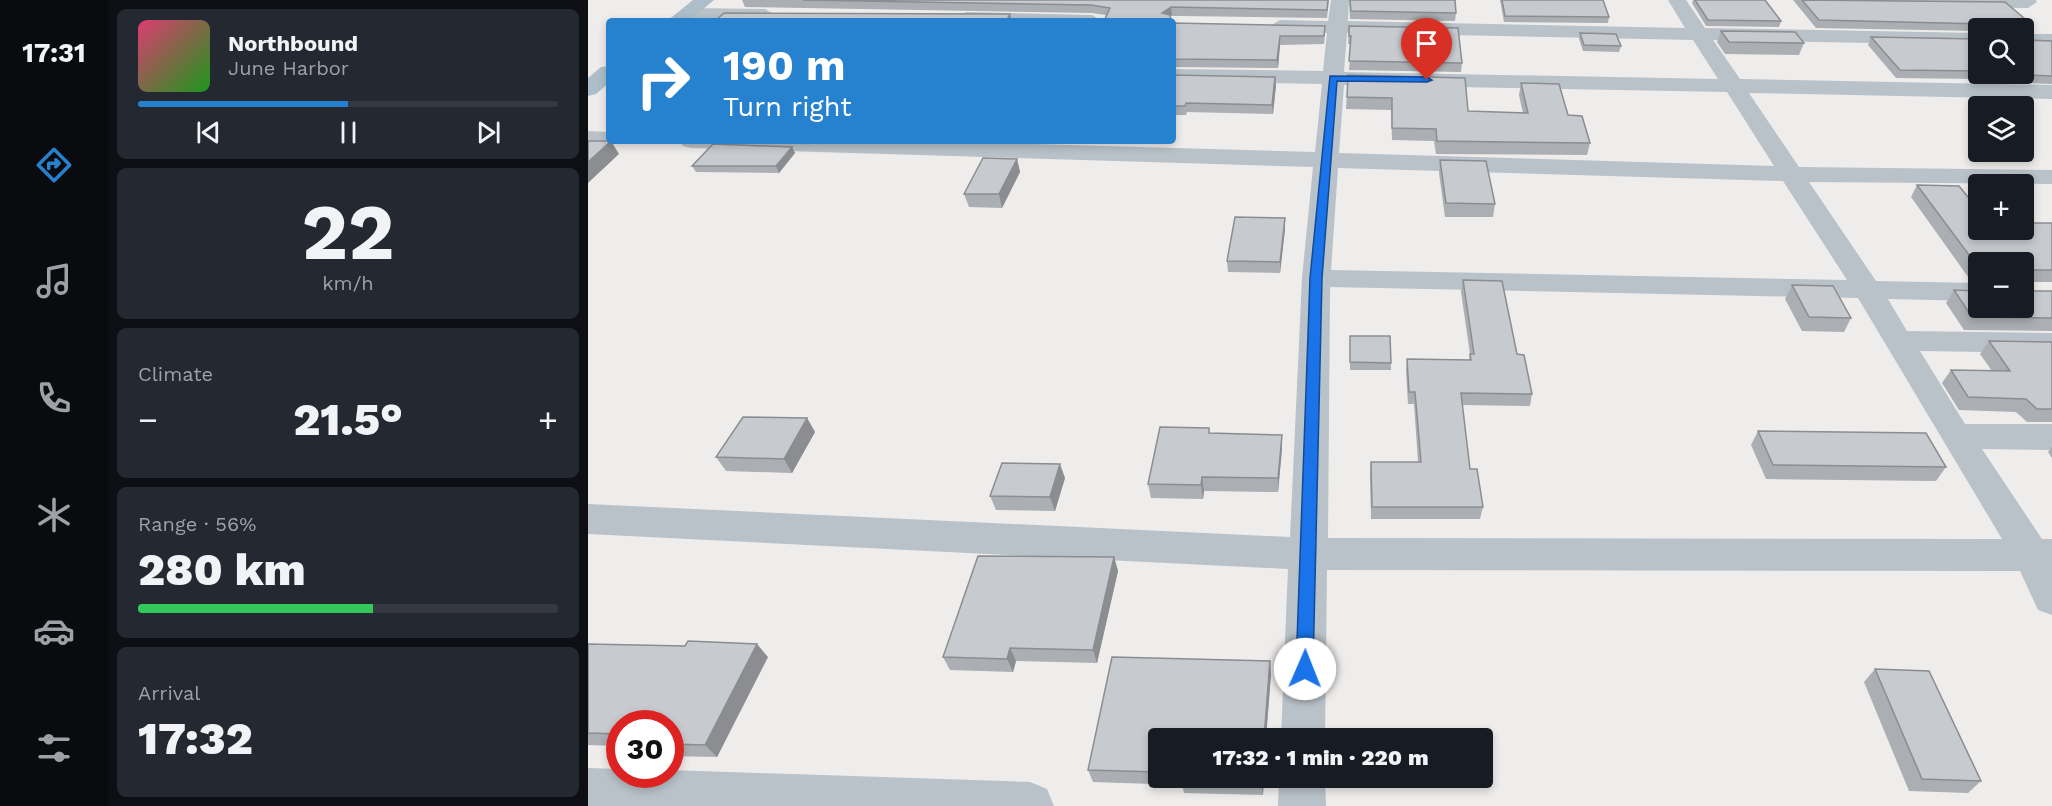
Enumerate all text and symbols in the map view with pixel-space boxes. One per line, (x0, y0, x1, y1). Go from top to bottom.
pin (1401, 18, 1452, 80)
map controls (1968, 18, 2034, 318)
button: search (1968, 18, 2034, 84)
icon: arrive (1410, 27, 1443, 60)
text: Northbound (228, 31, 358, 56)
text: 17:31 (22, 37, 86, 69)
text: 190 m (723, 41, 846, 90)
icon: right (624, 42, 702, 120)
text: June Harbor (228, 56, 349, 80)
text: Turn right (723, 91, 852, 123)
button: layers (1968, 96, 2034, 162)
icon: previous (192, 116, 225, 149)
icon: pause (332, 116, 365, 149)
icon: next (472, 116, 505, 149)
icon: directions (33, 144, 75, 186)
button: + (1968, 174, 2034, 240)
text: 22 (302, 186, 394, 278)
button: − (1968, 252, 2034, 318)
icon: music (33, 260, 75, 302)
text: km/h (322, 271, 374, 295)
text: Climate (138, 362, 213, 386)
icon: phone (33, 377, 75, 419)
text: 21.5° (293, 393, 403, 446)
text: − (138, 400, 158, 439)
text: + (538, 400, 558, 439)
icon: climate (33, 494, 75, 536)
text: Range · 56% (138, 512, 256, 536)
text: 280 km (138, 543, 306, 596)
icon: car (33, 610, 75, 652)
position arrow (1273, 637, 1337, 701)
text: Arrival (138, 681, 200, 705)
speed limit sign: 30 (606, 710, 684, 788)
text: 17:32 (138, 712, 253, 765)
icon: filters (33, 727, 75, 769)
text: 17:32 · 1 min · 220 m (1212, 745, 1429, 770)

